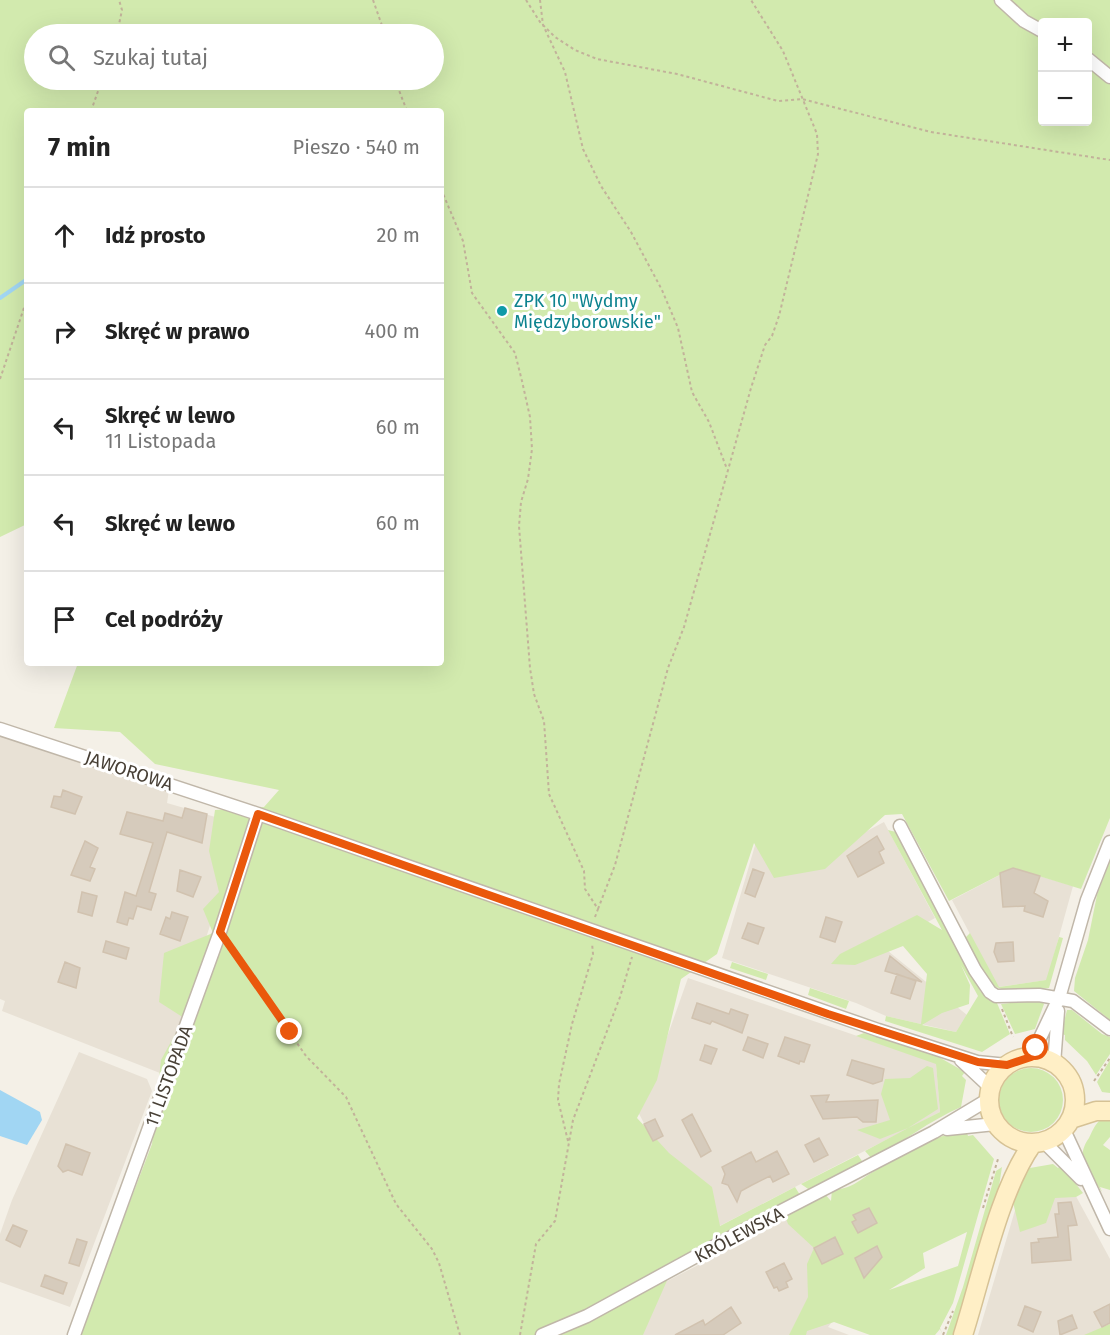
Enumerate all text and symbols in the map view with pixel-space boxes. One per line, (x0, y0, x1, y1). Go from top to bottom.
map controls (1038, 18, 1092, 126)
button: + (1038, 18, 1092, 72)
search box (24, 24, 444, 90)
icon: search (45, 41, 78, 74)
text: Szukaj tutaj (93, 44, 208, 71)
button: − (1038, 72, 1092, 126)
text: 7 min (48, 132, 111, 163)
text: Pieszo · 540 m (293, 135, 420, 159)
icon: ahead (48, 219, 81, 252)
text: Idź prosto (105, 222, 206, 249)
text: 20 m (377, 223, 420, 247)
place label: ZPK 10 "Wydmy Międzyborowskie" (514, 290, 661, 333)
marker: ZPK 10 "Wydmy Międzyborowskie" (495, 304, 509, 318)
icon: right (48, 315, 81, 348)
text: Skręć w prawo (105, 318, 250, 345)
text: 400 m (365, 319, 420, 343)
text: Skręć w lewo (105, 402, 235, 429)
icon: left (48, 411, 81, 444)
text: 60 m (376, 415, 420, 439)
text: 11 Listopada (105, 429, 216, 453)
icon: left (48, 507, 81, 540)
text: Skręć w lewo (105, 510, 235, 537)
text: 60 m (376, 511, 420, 535)
icon: arrive (48, 603, 81, 636)
text: Cel podróży (105, 606, 223, 633)
street label: JAWOROWA (82, 746, 177, 796)
route end (276, 1018, 302, 1044)
street label: 11 LISTOPADA (140, 1022, 198, 1130)
route start (1022, 1034, 1048, 1060)
street label: KRÓLEWSKA (690, 1201, 788, 1268)

